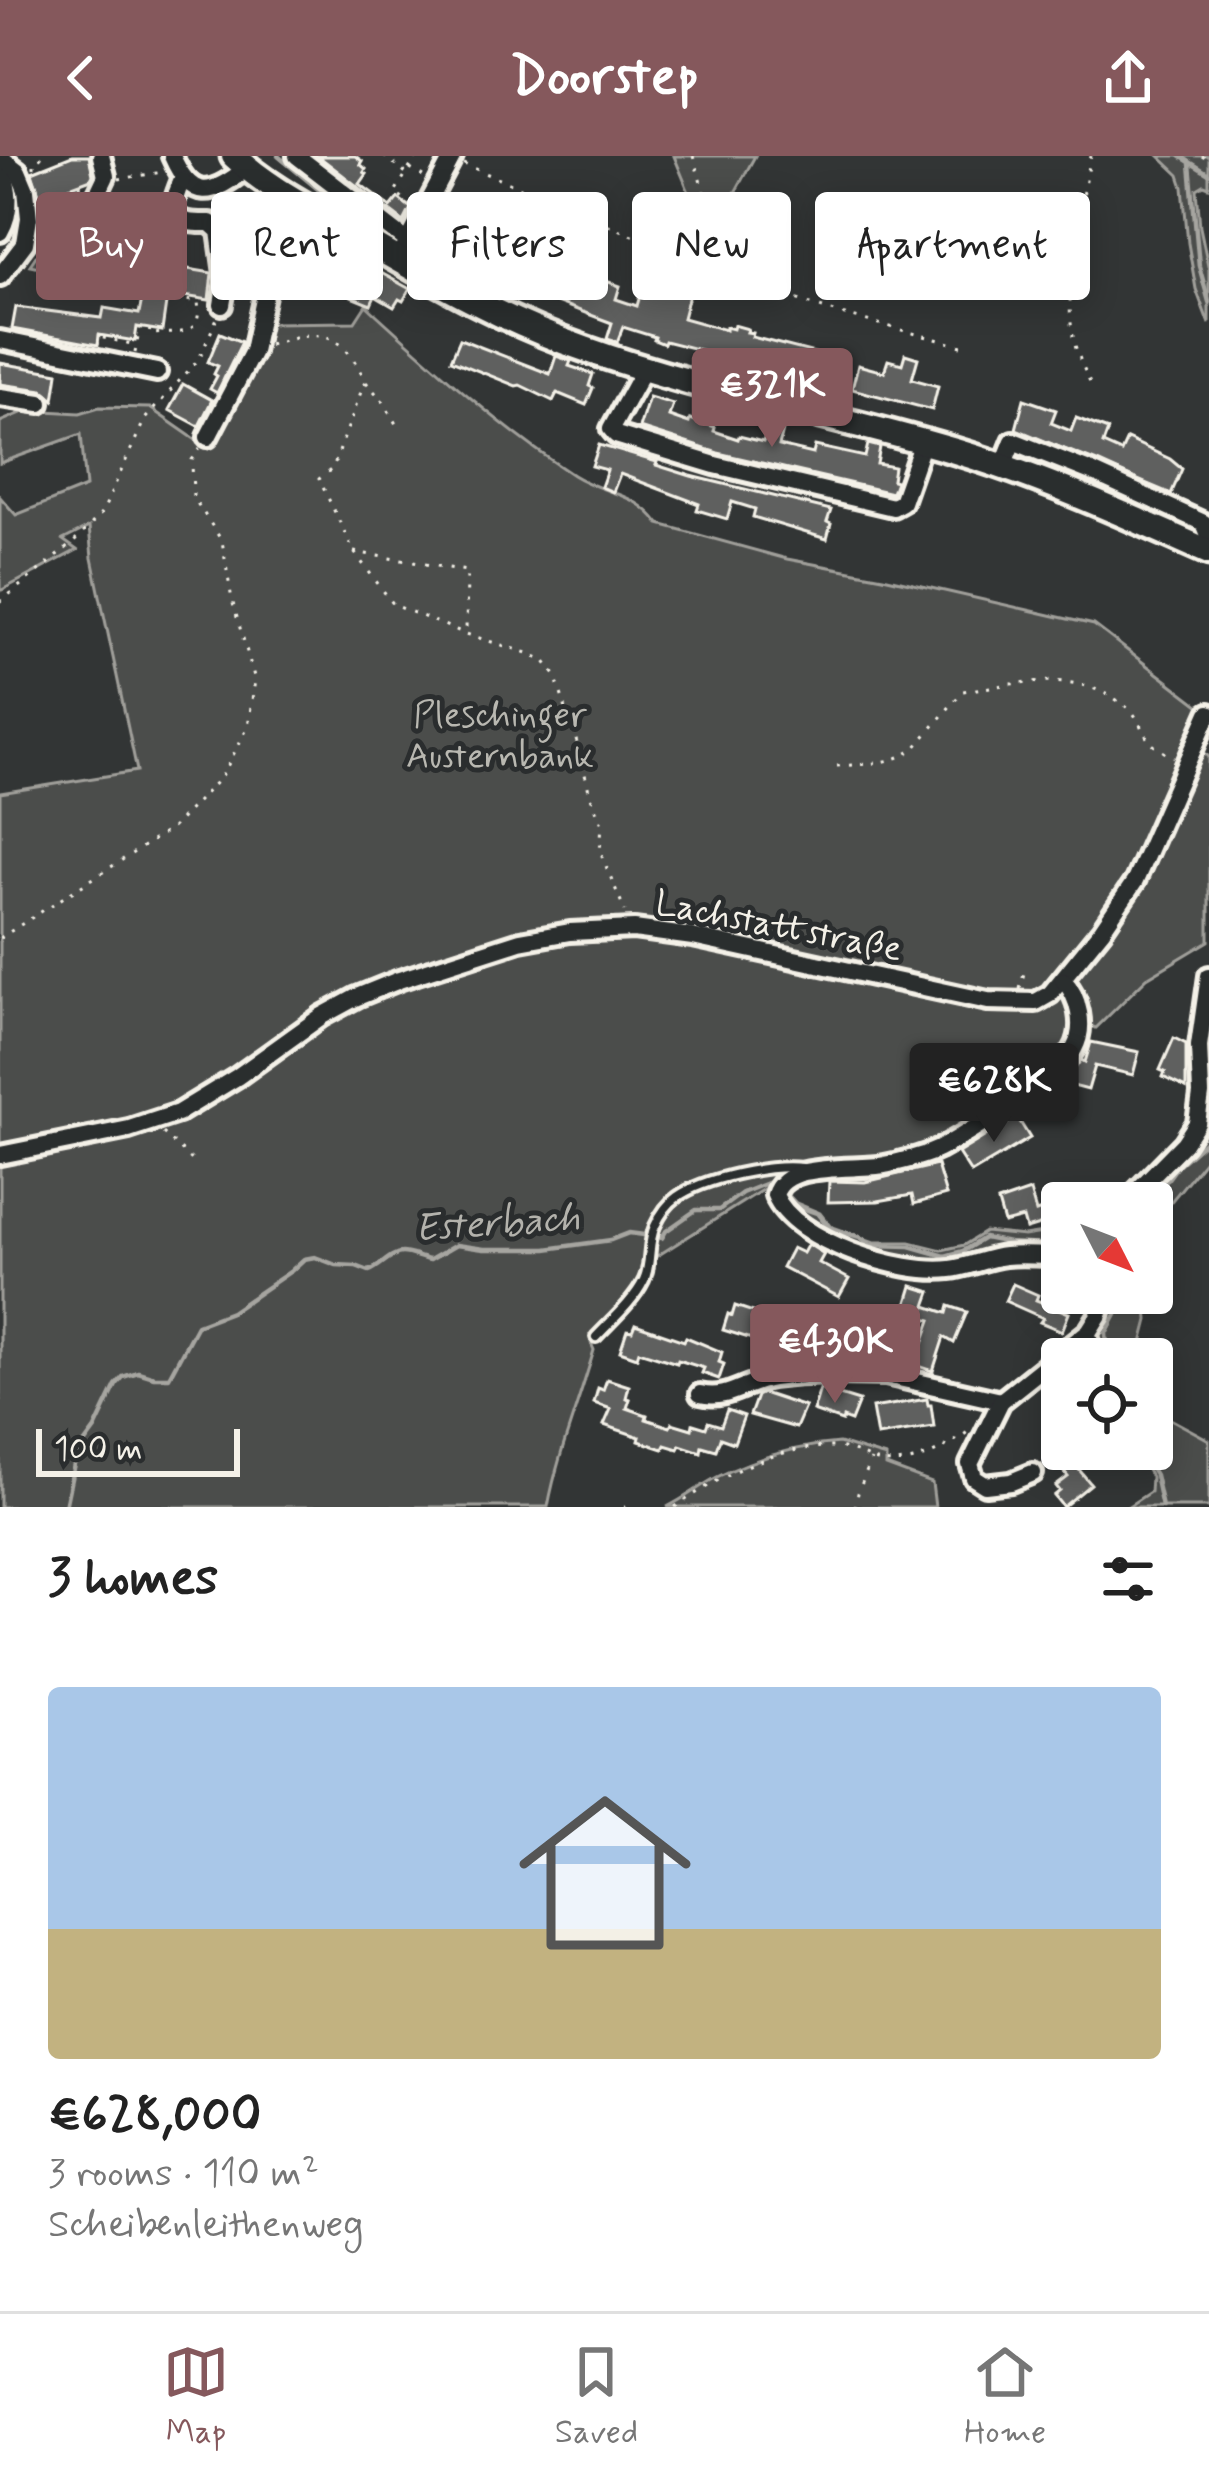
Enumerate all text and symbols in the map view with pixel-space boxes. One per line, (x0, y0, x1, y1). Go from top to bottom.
text: Doorstep (510, 43, 699, 114)
icon: back (48, 45, 114, 111)
icon: share (1095, 45, 1161, 111)
chip: Buy (36, 192, 187, 300)
chip: Rent (211, 192, 383, 300)
chip: Filters (407, 192, 608, 300)
chip: New (632, 192, 791, 300)
chip: Apartment (815, 192, 1090, 300)
pin: €321K (688, 348, 856, 450)
text: €321K (719, 361, 825, 412)
park label: Pleschinger Austernbank (406, 693, 594, 781)
street label: Lachstattstraße (651, 880, 906, 974)
pin: €628K (910, 1043, 1078, 1145)
text: €628K (937, 1056, 1051, 1107)
north arrow (1041, 1182, 1173, 1314)
map controls (1041, 1182, 1173, 1470)
water label: Esterbach (413, 1193, 582, 1256)
pin: €430K (751, 1304, 919, 1406)
text: €430K (777, 1317, 893, 1368)
button: locate (1041, 1338, 1173, 1470)
scale bar (36, 1423, 240, 1476)
text: 100 m (54, 1428, 143, 1472)
text: 3 homes (48, 1546, 218, 1612)
icon: filters (1095, 1546, 1161, 1612)
icon: home (497, 1765, 713, 1981)
text: €628,000 (48, 2083, 261, 2149)
text: 3 rooms · 110 m² (48, 2149, 319, 2200)
text: Scheibenleithenweg (48, 2200, 363, 2251)
tab: Map (163, 2339, 229, 2455)
tab: Saved (555, 2339, 638, 2455)
tab: Home (964, 2339, 1046, 2455)

